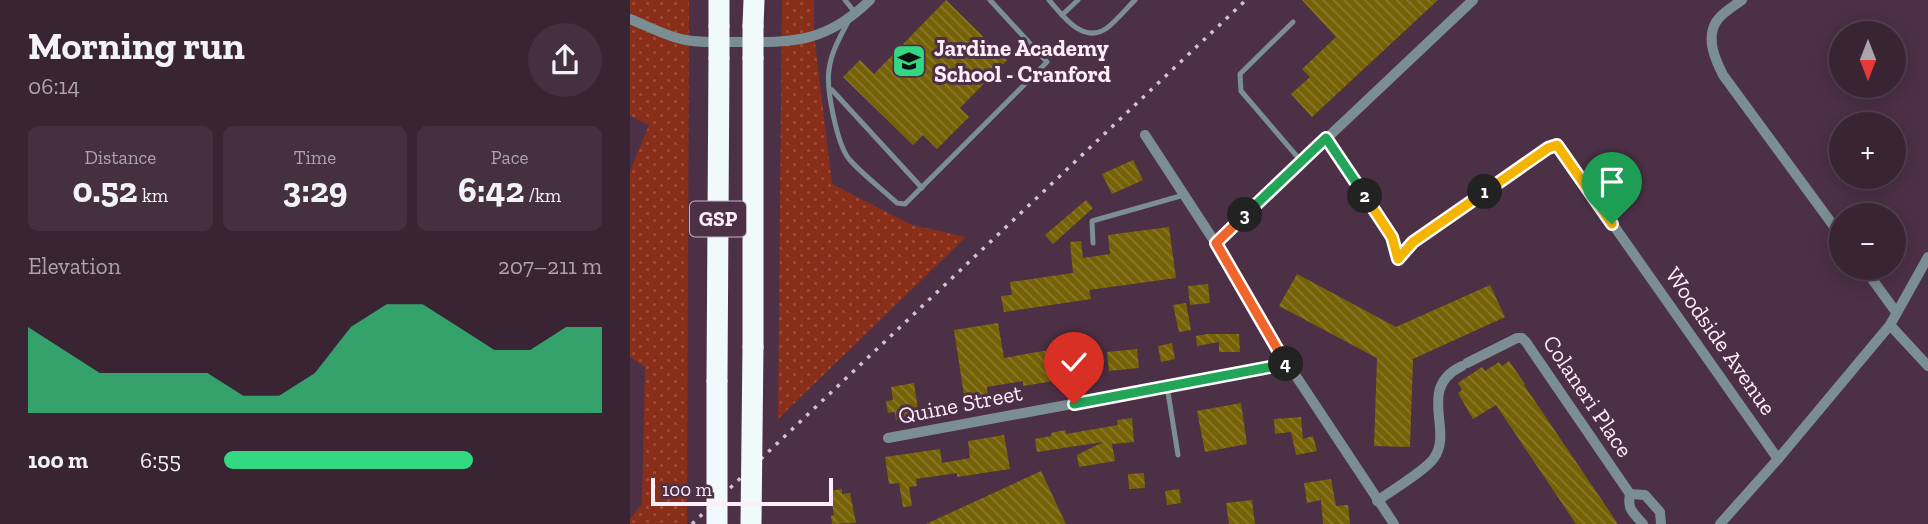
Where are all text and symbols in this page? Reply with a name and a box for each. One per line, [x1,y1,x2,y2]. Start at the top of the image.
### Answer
north arrow [1829,21,1906,98]
map controls [1829,21,1906,280]
text: Morning run [28,23,245,69]
button: share [528,23,602,97]
place label: Jardine Academy School - Cranford [934,34,1111,88]
school or university icon: Jardine Academy School - Cranford [890,42,928,80]
text: 06:14 [28,72,80,100]
button: + [1829,112,1906,189]
text: Distance [84,146,156,169]
text: Time [294,146,336,169]
text: Pace [491,146,529,169]
pin [1582,152,1642,224]
icon: arrive [1593,163,1631,201]
text: 0.52 [72,169,138,211]
text: 3:29 [283,169,347,211]
text: 6:42 [458,169,524,211]
pin: 1 [1468,174,1502,210]
pin: 2 [1348,178,1382,214]
text: 1 [1481,180,1488,203]
text: km [138,184,168,207]
text: /km [524,184,561,207]
text: 2 [1359,184,1370,207]
pin: 3 [1228,198,1262,232]
road number: GSP [690,202,746,236]
text: 3 [1239,203,1250,226]
button: − [1829,203,1906,280]
text: Elevation [28,252,121,280]
text: 207–211 m [498,252,602,280]
street label: Woodside Avenue [1660,262,1782,420]
street label: Colaneri Place [1537,330,1639,462]
pin [1044,332,1104,404]
icon: check [1055,343,1093,381]
pin: 4 [1268,346,1304,382]
text: 4 [1280,352,1291,375]
street label: Quine Street [895,378,1025,430]
text: 100 m [28,446,88,474]
text: 6:55 [140,446,181,474]
scale bar [651,475,833,507]
text: 100 m [662,478,712,501]

